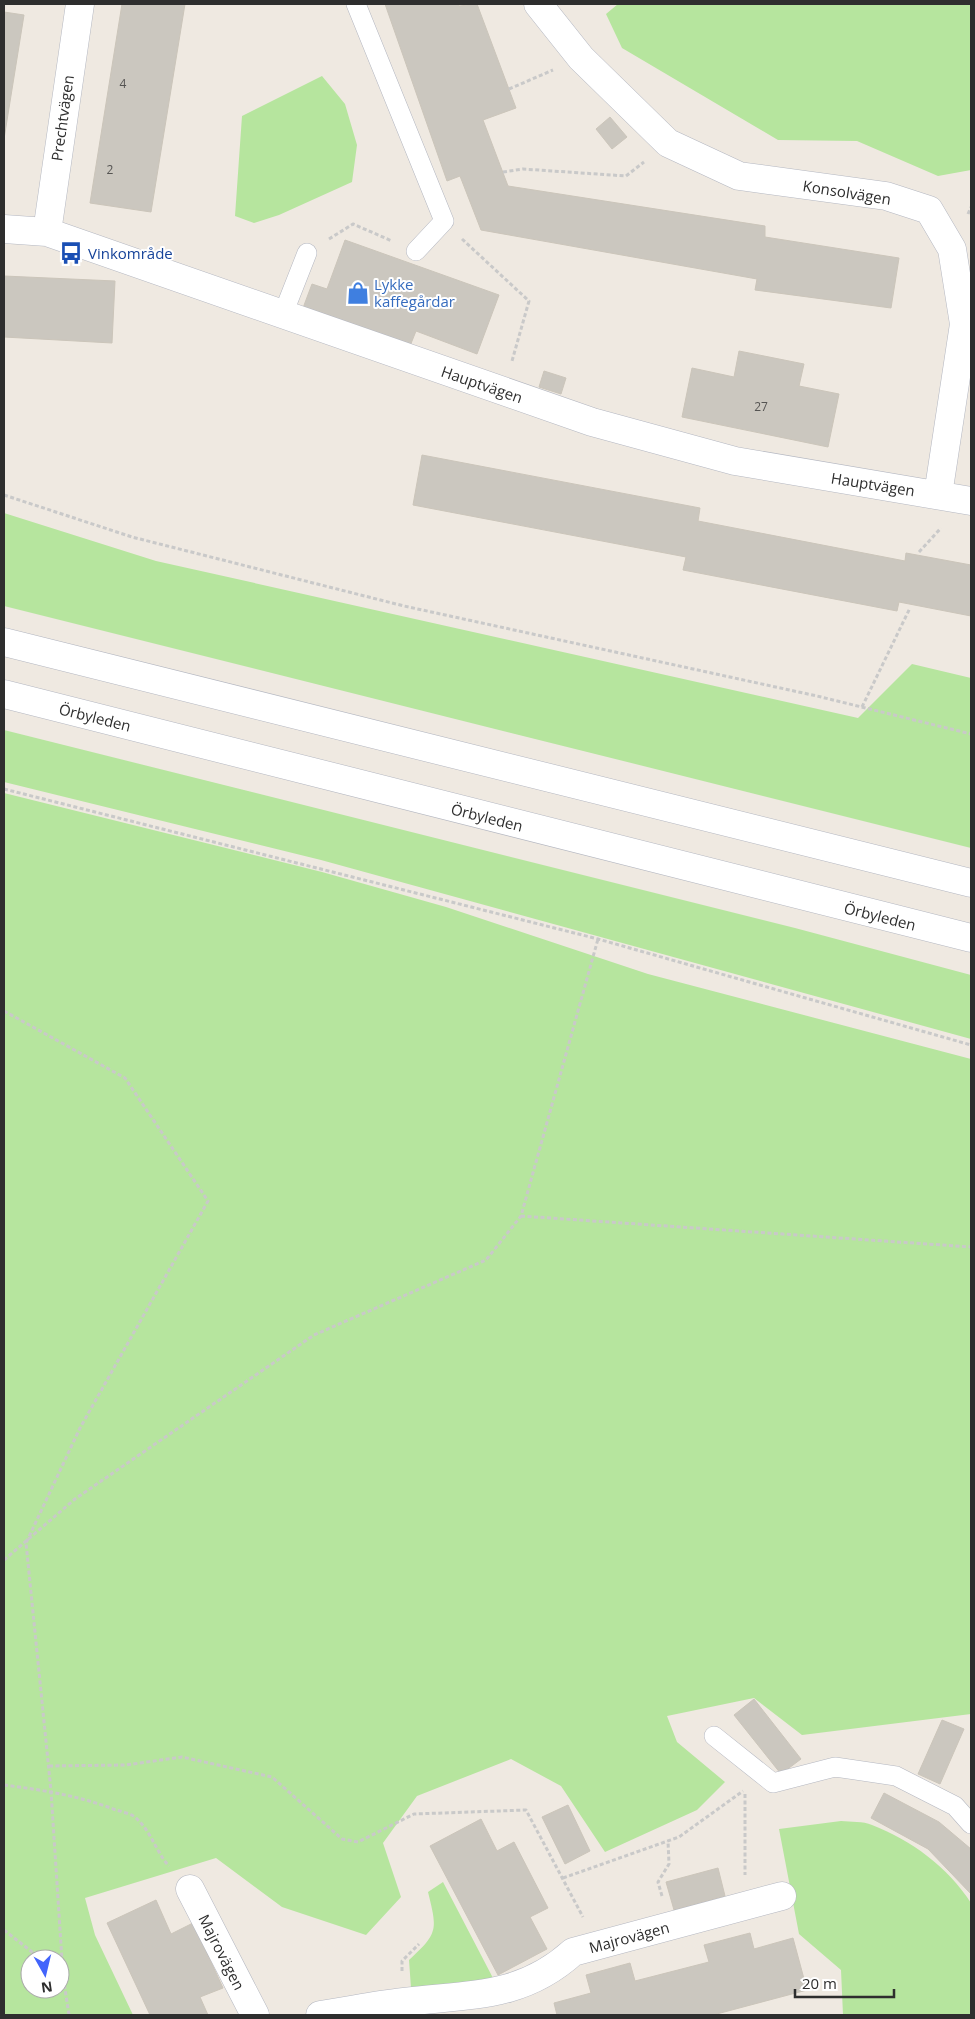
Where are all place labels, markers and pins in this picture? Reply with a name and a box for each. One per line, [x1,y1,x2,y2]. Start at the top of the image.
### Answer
bus stop icon: Vinkområde [58,240,84,266]
place label: Vinkområde [88,243,173,263]
place label: Lykke kaffegårdar [374,274,455,311]
shop icon: Lykke kaffegårdar [345,280,371,306]

